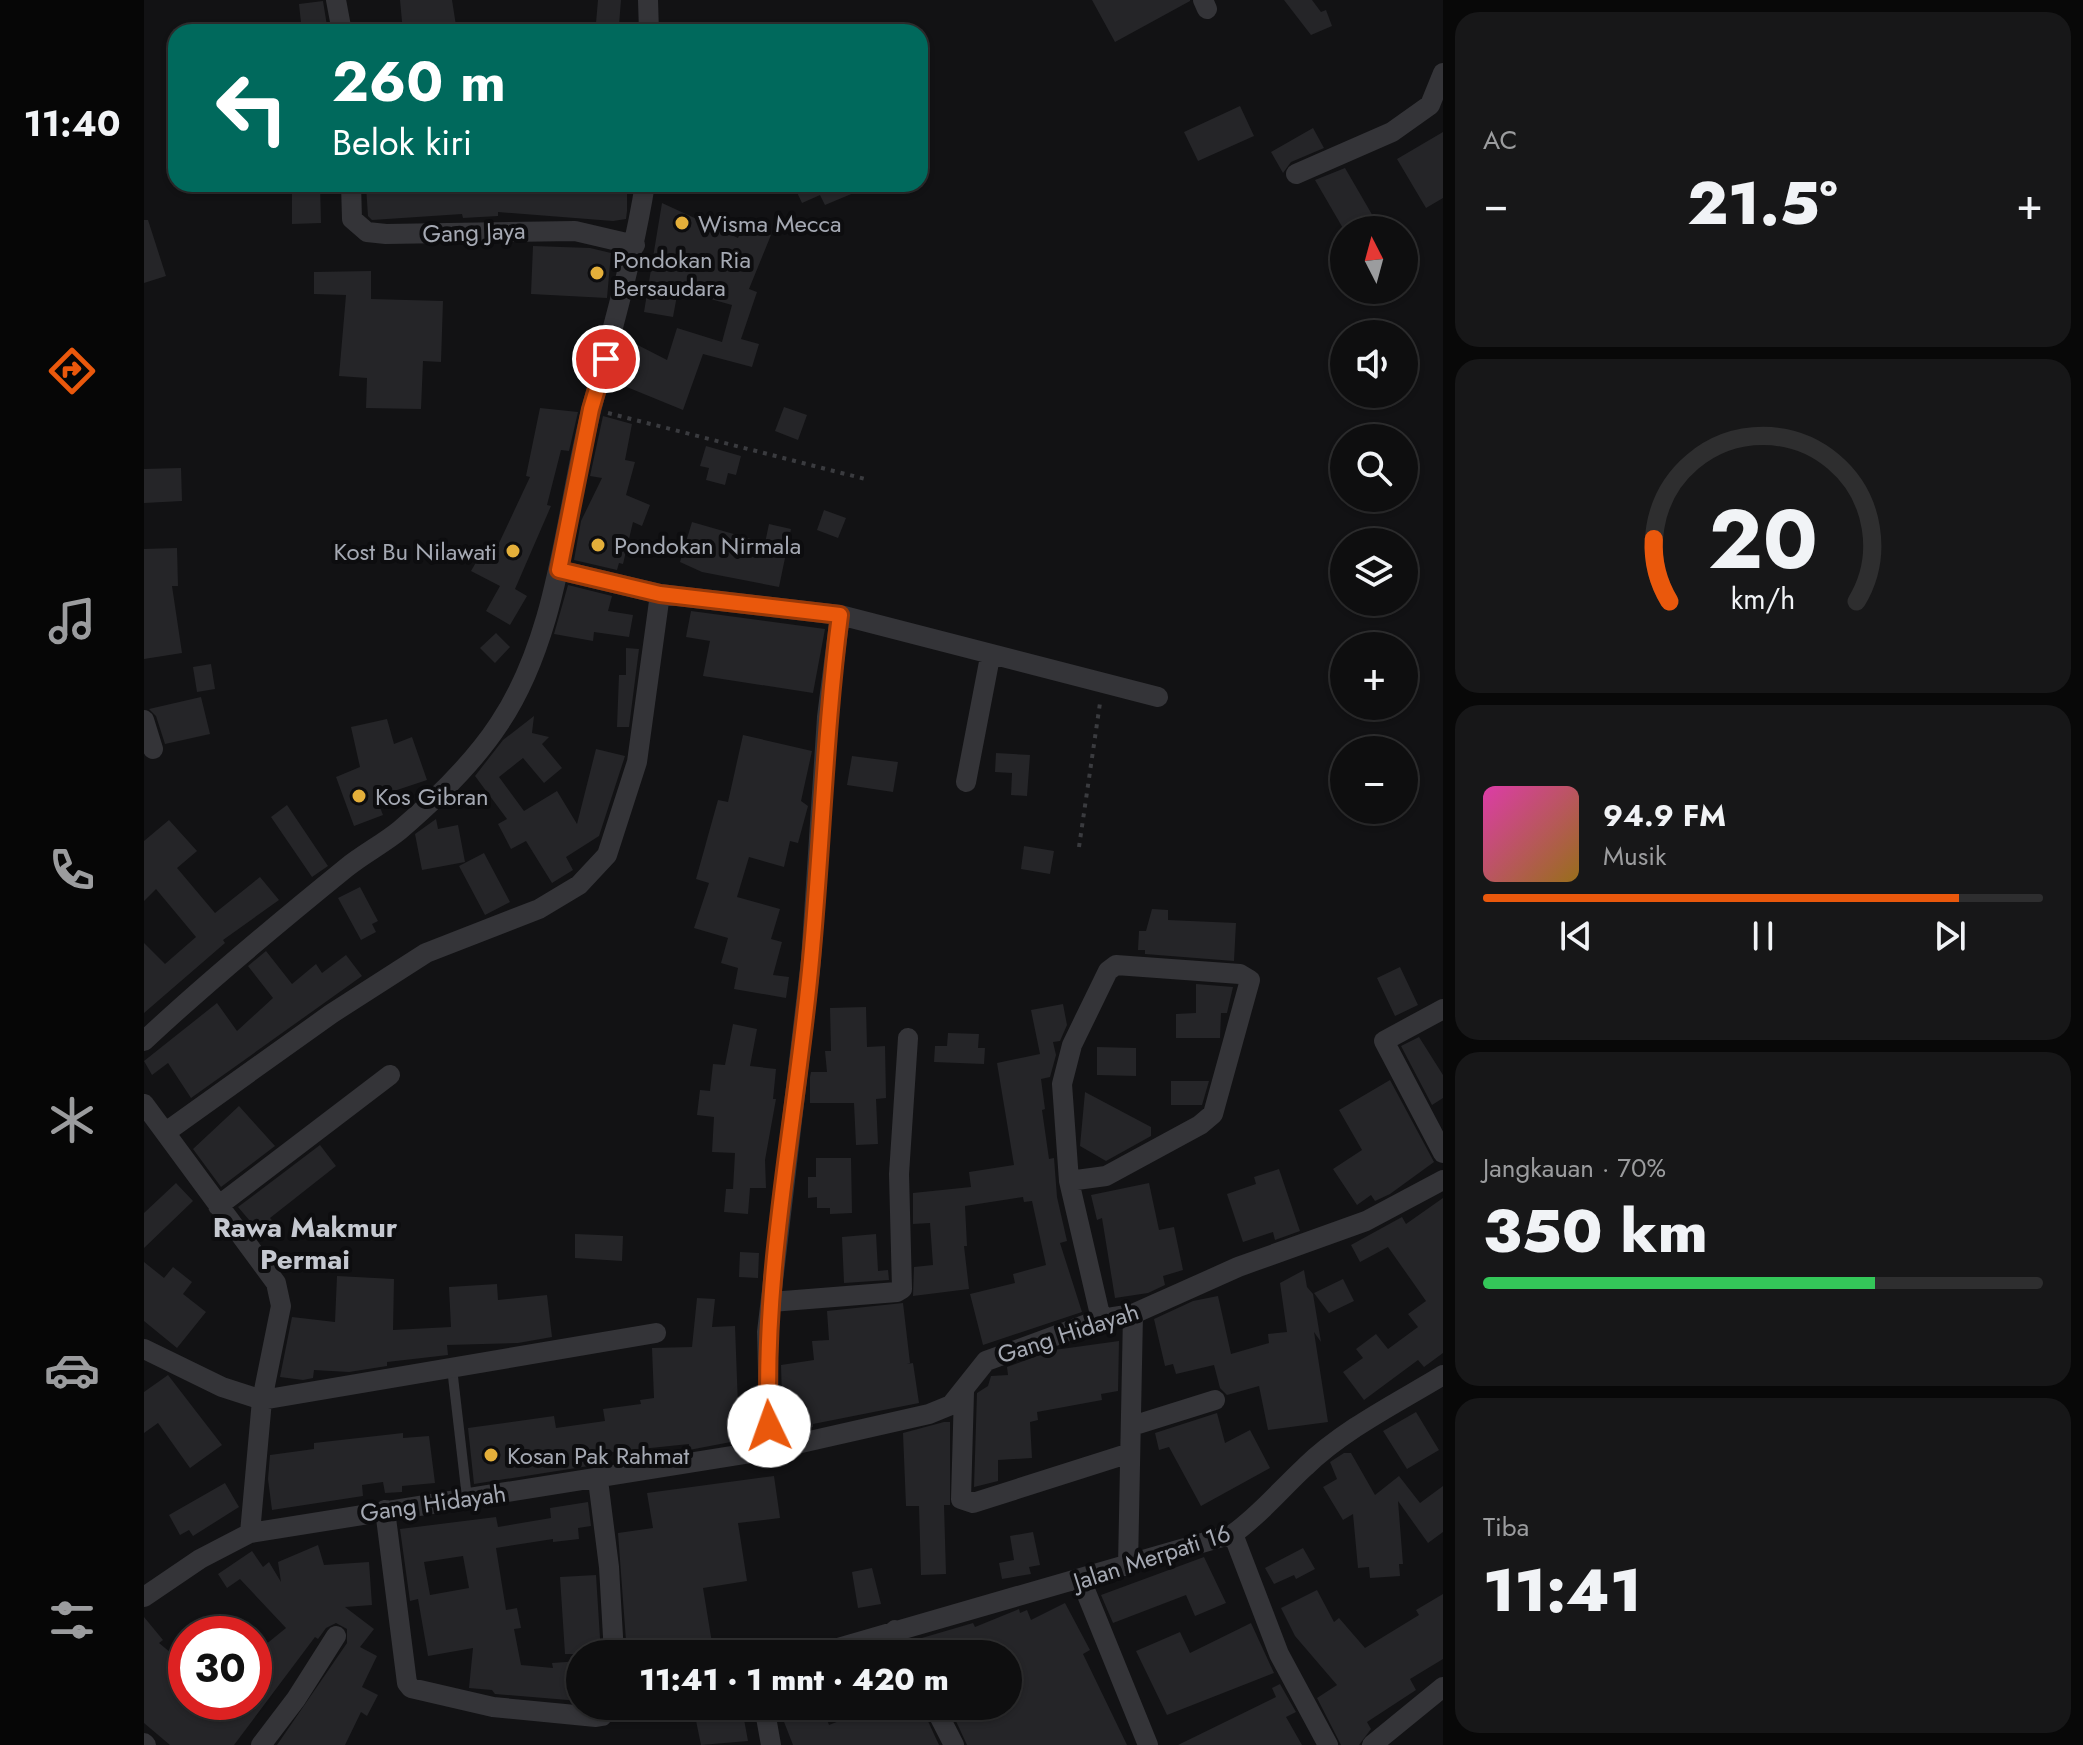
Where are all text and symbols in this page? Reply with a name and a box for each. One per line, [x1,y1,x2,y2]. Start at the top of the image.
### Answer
text: 260 m [332,41,506,122]
icon: left [200,56,304,160]
text: 11:40 [23,97,121,149]
text: Belok kiri [332,116,472,168]
text: AC [1483,121,1517,159]
text: 21.5° [1687,160,1838,247]
text: − [1483,172,1509,236]
text: + [2016,172,2043,236]
place label: Wisma Mecca [698,206,841,241]
street label: Gang Jaya [422,213,526,251]
marker: Wisma Mecca [673,214,691,232]
north arrow [1330,216,1418,304]
map controls [1330,216,1418,824]
place label: Pondokan Ria Bersaudara [613,242,751,305]
marker: Pondokan Ria Bersaudara [588,264,606,282]
button: sound [1330,320,1418,408]
pin [572,325,640,393]
icon: arrive [584,337,628,381]
icon: directions [44,343,100,399]
button: search [1330,424,1418,512]
text: 20 [1708,478,1818,598]
place label: Pondokan Nirmala [614,528,801,563]
button: layers [1330,528,1418,616]
place label: Kost Bu Nilawati [334,534,497,569]
marker: Pondokan Nirmala [589,536,607,554]
marker: Kost Bu Nilawati [504,542,522,560]
text: km/h [1731,578,1795,620]
icon: music [44,593,100,649]
button: + [1330,632,1418,720]
button: − [1330,736,1418,824]
place label: Kos Gibran [375,779,489,814]
marker: Kos Gibran [350,787,368,805]
text: 94.9 FM [1603,794,1726,837]
text: Musik [1603,837,1666,875]
icon: phone [44,842,100,898]
icon: previous [1554,914,1598,958]
icon: pause [1741,914,1785,958]
icon: next [1928,914,1972,958]
icon: climate [44,1092,100,1148]
text: Jangkauan · 70% [1483,1149,1666,1187]
text: 350 km [1483,1188,1708,1275]
district label: Rawa Makmur Permai [213,1207,398,1280]
street label: Gang Hidayah [993,1294,1143,1372]
icon: car [44,1342,100,1398]
position arrow [727,1384,811,1468]
place label: Kosan Pak Rahmat [507,1438,690,1473]
marker: Kosan Pak Rahmat [482,1446,500,1464]
street label: Gang Hidayah [358,1475,508,1531]
text: Tiba [1483,1508,1529,1546]
street label: Jalan Merpati 16 [1066,1515,1235,1600]
text: 11:41 [1483,1547,1642,1634]
icon: filters [44,1592,100,1648]
speed limit sign: 30 [168,1616,272,1720]
text: 11:41 · 1 mnt · 420 m [639,1658,949,1701]

